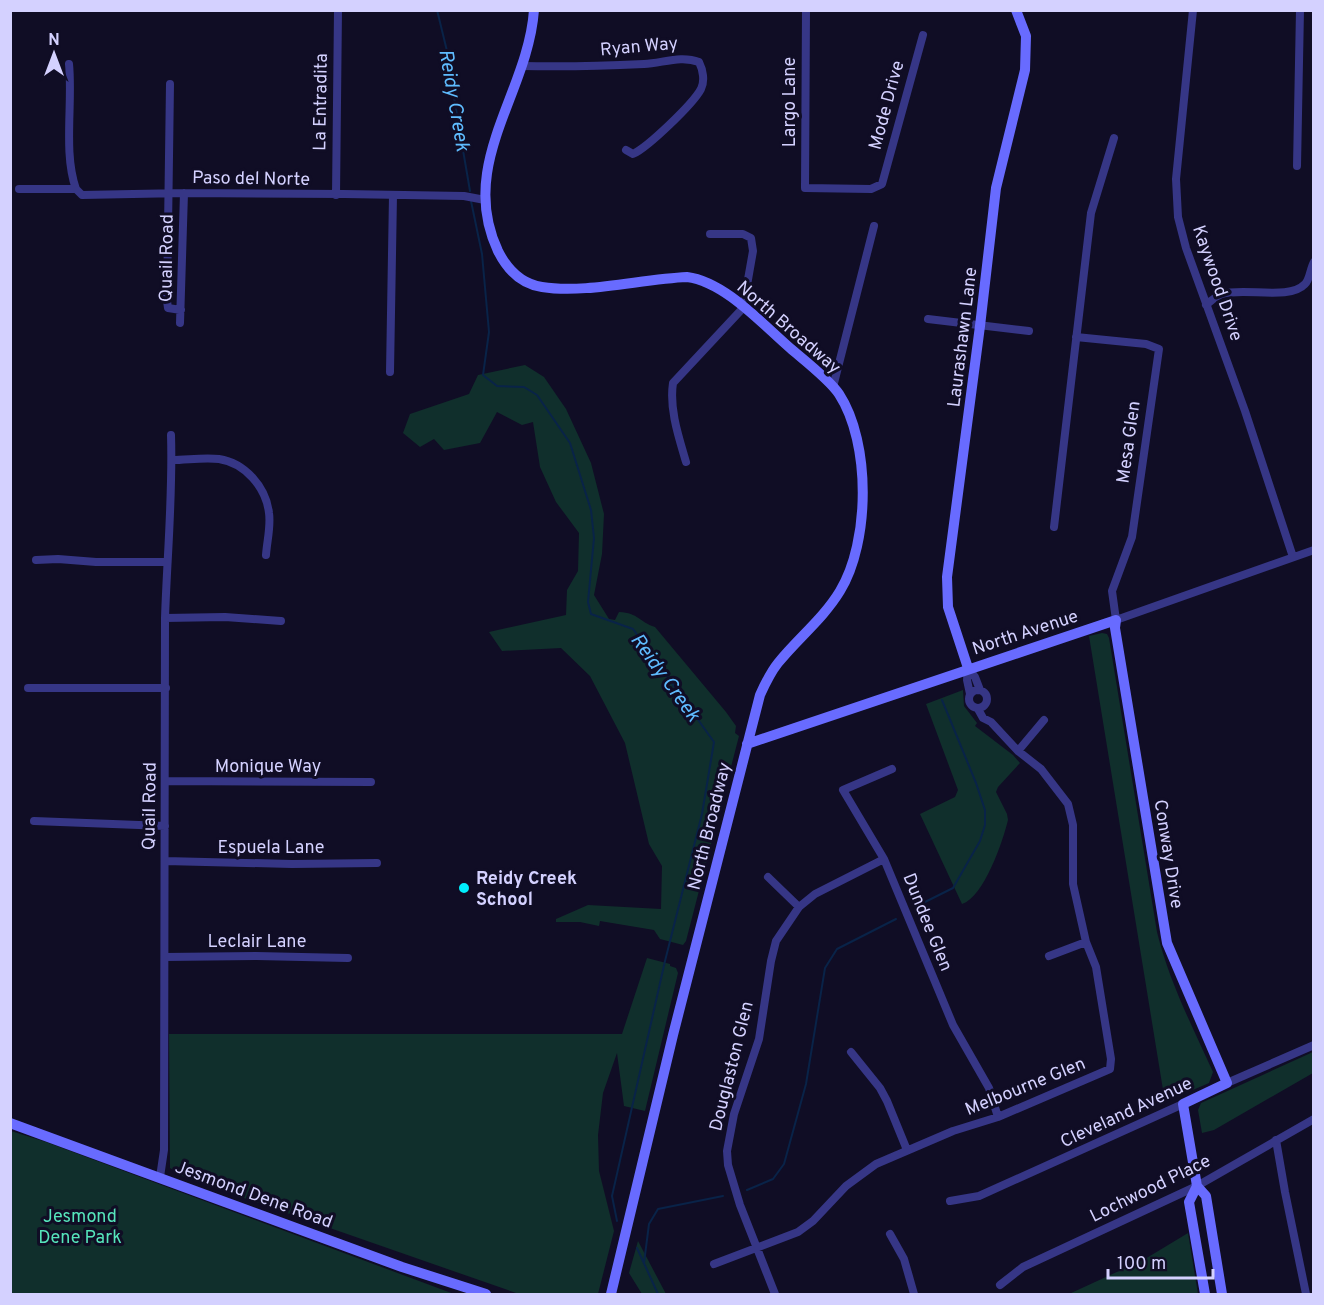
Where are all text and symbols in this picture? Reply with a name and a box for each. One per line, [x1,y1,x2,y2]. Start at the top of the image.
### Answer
north arrow [24,24,84,84]
text: N [48,31,60,51]
street label: Ryan Way [599,33,679,62]
water label: Reidy Creek [431,47,475,154]
street label: La Entradita [309,53,334,151]
street label: Largo Lane [779,57,802,147]
street label: Mode Drive [864,58,910,153]
street label: Paso del Norte [192,167,310,192]
street label: Quail Road [155,214,180,302]
street label: Kaywood Drive [1186,223,1247,344]
street label: Laurashawn Lane [943,266,983,409]
street label: North Broadway [731,276,845,380]
street label: Mesa Glen [1112,399,1147,485]
street label: North Avenue [969,605,1081,661]
water label: Reidy Creek [623,629,706,728]
street label: Monique Way [215,756,321,779]
street label: North Broadway [683,760,737,893]
street label: Quail Road [138,762,163,850]
street label: Conway Drive [1148,798,1187,910]
street label: Espuela Lane [217,837,325,860]
place label: Reidy Creek School [476,868,577,912]
street label: Dundee Glen [896,870,957,975]
marker: Reidy Creek School [457,881,471,895]
street label: Leclair Lane [208,931,306,954]
street label: Douglaston Glen [705,999,760,1134]
street label: Melbourne Glen [962,1053,1089,1122]
street label: Cleveland Avenue [1057,1073,1196,1154]
street label: Lochwood Place [1086,1150,1215,1229]
street label: Jesmond Dene Road [172,1156,335,1235]
park label: Jesmond Dene Park [38,1206,122,1250]
scale bar [1108,1242,1213,1280]
text: 100 m [1117,1253,1166,1276]

